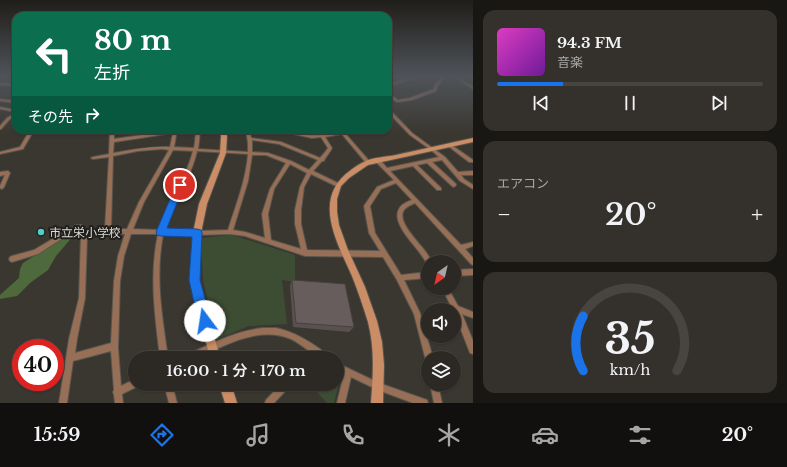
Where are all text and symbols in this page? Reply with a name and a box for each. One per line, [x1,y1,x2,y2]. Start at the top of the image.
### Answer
text: 80 m [94,23,171,58]
icon: left [28,28,80,80]
text: 94.3 FM [557,33,622,52]
text: 音楽 [557,54,583,71]
text: 左折 [94,62,130,84]
icon: previous [530,92,552,114]
icon: pause [619,92,641,114]
icon: next [708,92,730,114]
icon: right [81,104,103,126]
text: その先 [28,107,73,126]
pin [163,168,197,202]
icon: arrive [169,174,191,196]
text: エアコン [497,175,549,192]
text: 20° [605,196,657,233]
text: − [497,201,511,228]
text: + [751,201,763,228]
place label: 市立栄小学校 [49,225,121,240]
marker: 市立栄小学校 [36,227,46,237]
north arrow [421,255,461,295]
map controls [421,255,461,391]
position arrow [184,300,226,342]
button: sound [421,303,461,343]
text: 35 [604,313,656,364]
speed limit sign: 40 [12,339,64,391]
button: layers [421,351,461,391]
text: km/h [610,360,650,378]
text: 16:00 · 1 分 · 170 m [166,361,306,380]
icon: directions [148,421,176,449]
icon: music [244,421,272,449]
icon: phone [339,421,367,449]
icon: climate [435,421,463,449]
icon: car [531,421,559,449]
icon: filters [626,421,654,449]
text: 15:59 [34,424,80,446]
text: 20° [722,424,753,446]

